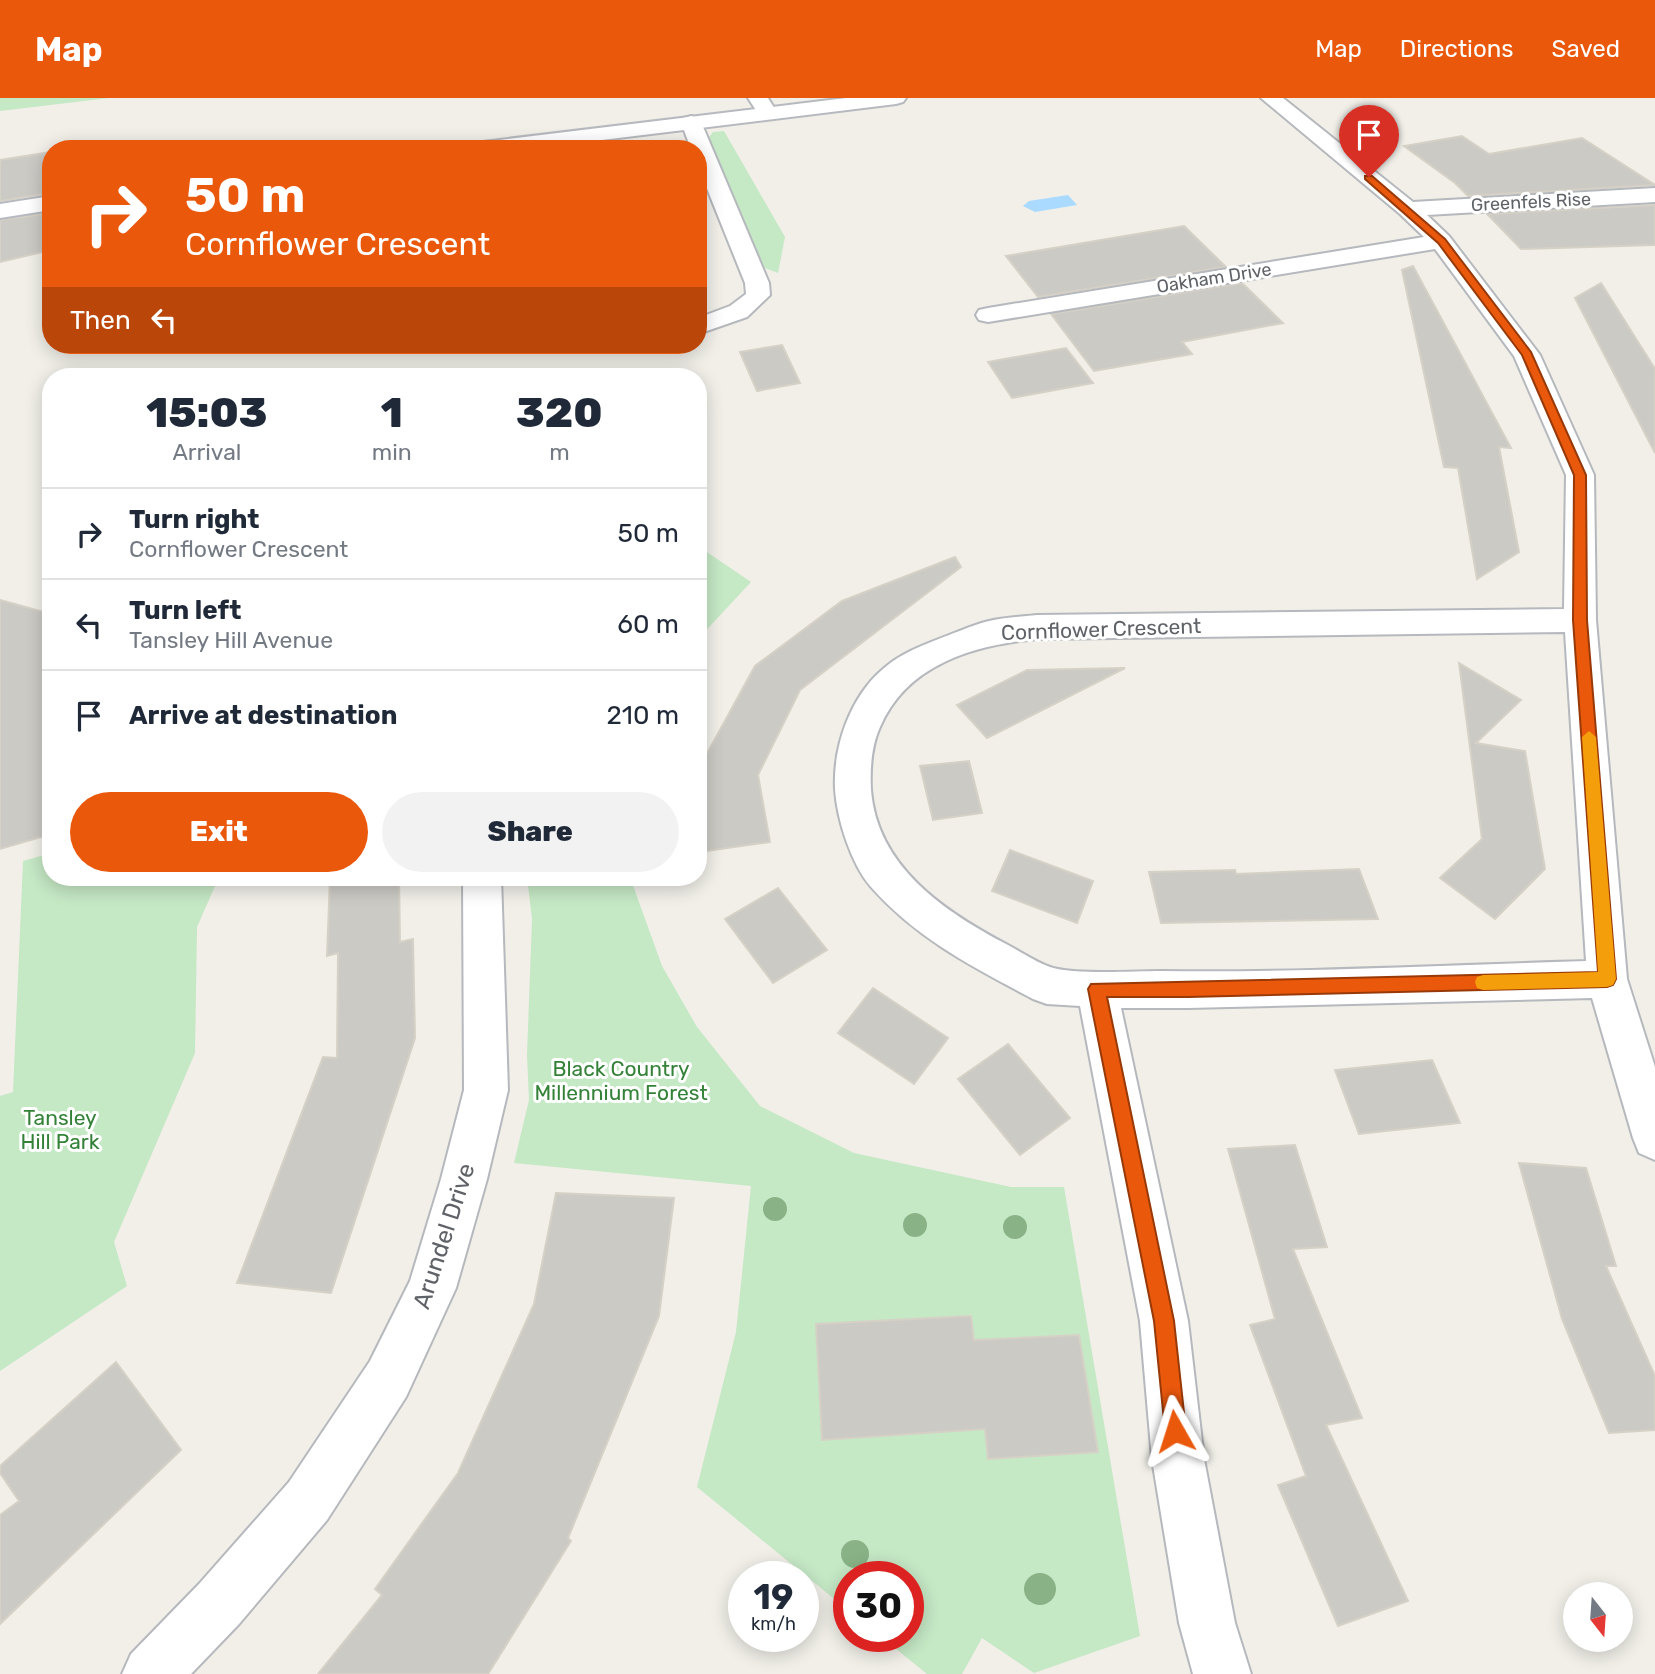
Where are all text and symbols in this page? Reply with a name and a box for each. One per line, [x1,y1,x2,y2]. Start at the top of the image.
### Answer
text: Map [35,30,103,69]
text: Map [1315,35,1362,63]
text: Directions [1400,35,1513,63]
text: Saved [1551,35,1620,63]
pin [1339,105,1399,177]
icon: arrive [1350,116,1388,154]
text: 50 m [185,166,305,224]
icon: right [70,168,161,259]
street label: Greenfels Rise [1470,188,1592,216]
text: Cornflower Crescent [185,225,490,263]
street label: Oakham Drive [1155,258,1273,298]
icon: left [145,301,183,339]
text: Then [70,305,131,336]
text: 15:03 [146,388,268,438]
text: 1 [381,388,403,438]
text: 320 [516,388,603,438]
text: Arrival [172,438,241,466]
text: min [372,438,412,466]
text: m [549,438,570,466]
text: Turn right [129,504,259,535]
icon: right [70,515,108,553]
text: 50 m [618,518,679,549]
text: Cornflower Crescent [129,535,348,563]
text: Turn left [129,595,241,626]
icon: left [70,606,108,644]
text: 60 m [617,609,679,640]
street label: Cornflower Crescent [1000,613,1202,645]
text: Tansley Hill Avenue [129,626,333,654]
icon: arrive [70,697,108,735]
text: Arrive at destination [129,700,397,731]
text: 210 m [607,700,679,731]
button: Exit [70,792,368,872]
button: Share [382,792,679,872]
park label: Black Country Millennium Forest [534,1056,708,1105]
park label: Tansley Hill Park [20,1105,100,1154]
street label: Arundel Drive [407,1160,481,1312]
position arrow [1138,1394,1212,1468]
speed limit sign: 30 [833,1561,924,1652]
text: 19 [754,1576,793,1618]
north arrow [1563,1582,1633,1652]
map controls [1563,1582,1633,1652]
text: km/h [751,1613,796,1635]

